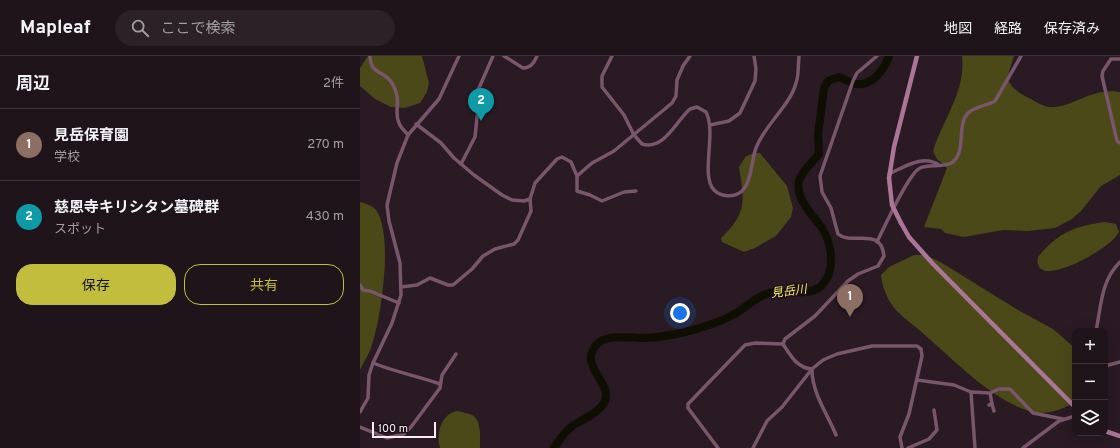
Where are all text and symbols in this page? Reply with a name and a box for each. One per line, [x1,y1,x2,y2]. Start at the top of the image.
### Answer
search box [115,10,395,46]
text: Mapleaf [20,16,91,40]
icon: search [129,17,151,39]
text: ここで検索 [161,20,236,39]
text: 地図 [944,21,972,38]
text: 経路 [994,21,1022,38]
text: 保存済み [1044,21,1100,38]
text: 周辺 [16,74,50,96]
text: 2件 [323,76,344,92]
pin: 2 [468,88,494,121]
text: 見岳保育園 [54,127,129,146]
text: 1 [26,137,32,153]
text: 270 m [307,137,344,153]
text: 学校 [54,150,80,166]
text: 慈恩寺キリシタン墓碑群 [54,199,219,218]
text: 2 [25,209,33,225]
text: 430 m [306,209,344,225]
text: スポット [54,222,106,238]
button: 保存 [16,264,176,305]
button: 共有 [184,264,344,305]
water label: 見岳川 [770,282,810,302]
pin: 1 [837,284,863,317]
your location [670,303,690,323]
map controls [1072,328,1108,436]
button: + [1072,328,1108,364]
button: − [1072,364,1108,400]
button: layers [1072,400,1108,436]
scale bar [372,420,436,439]
text: 100 m [378,422,408,436]

